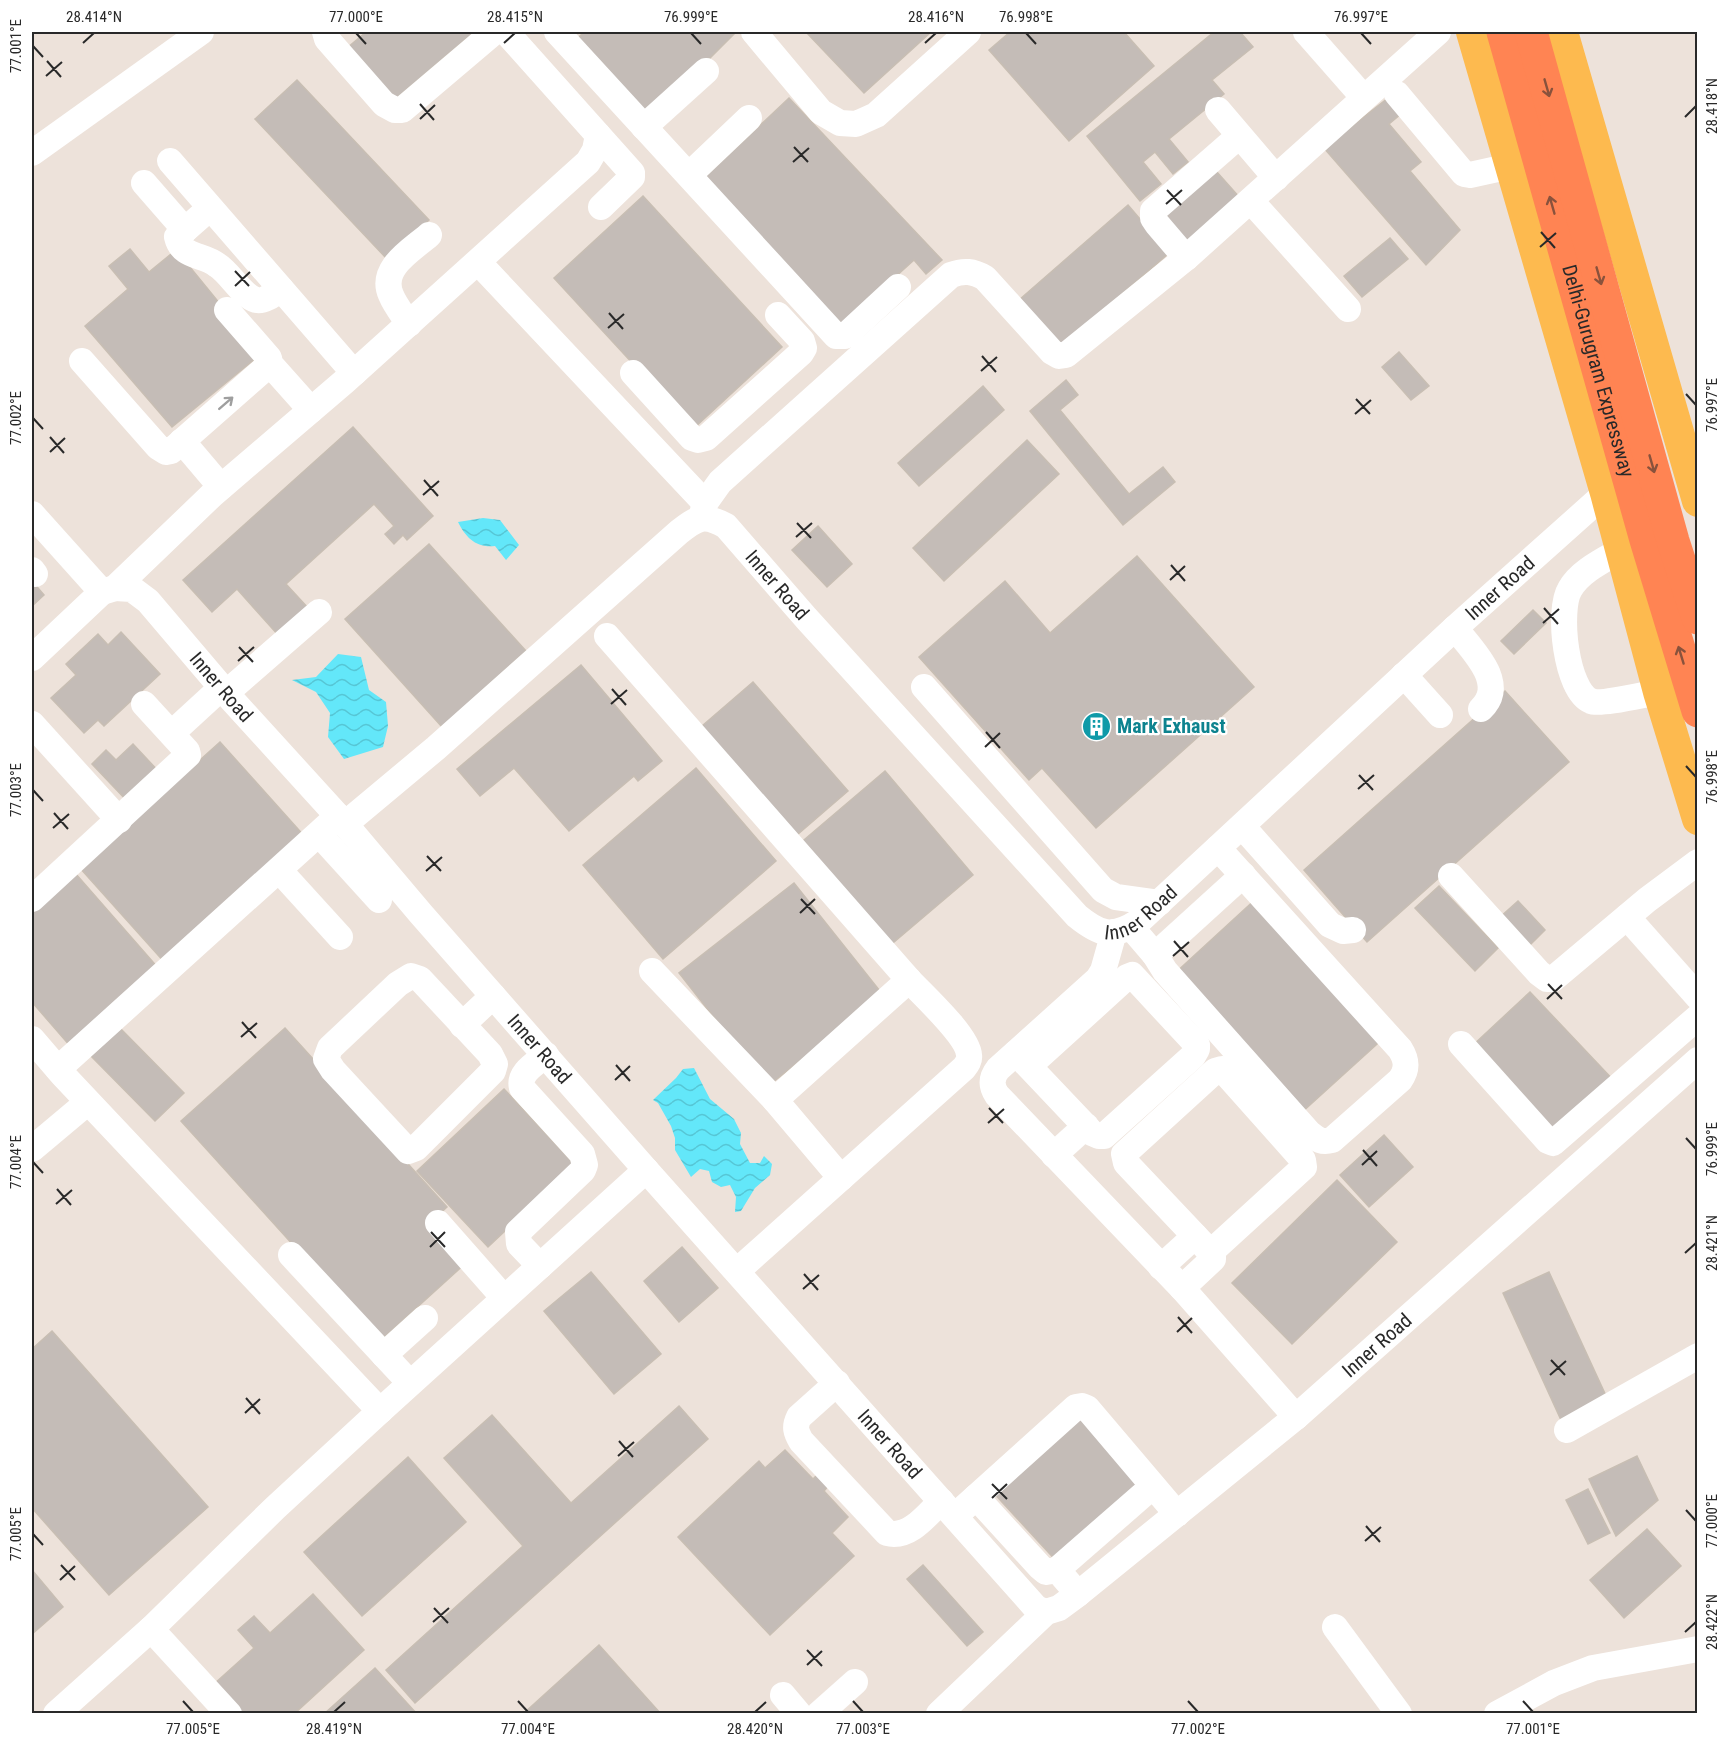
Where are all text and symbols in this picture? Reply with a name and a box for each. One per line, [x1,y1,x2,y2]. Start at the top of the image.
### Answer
text: 28.414°N [66,8,122,26]
text: 77.000°E [329,8,383,26]
text: 28.415°N [487,8,543,26]
text: 76.999°E [664,8,718,26]
text: 28.416°N [908,8,964,26]
text: 76.998°E [999,8,1053,26]
text: 76.997°E [1334,8,1388,26]
text: 77.001°E [7,19,25,73]
one-way arrow [1542,78,1553,97]
text: 28.418°N [1703,78,1721,134]
one-way arrow [1546,196,1557,215]
street label: Delhi-Gurugram Expressway [1557,262,1640,480]
one-way arrow [1594,266,1606,285]
text: 76.997°E [1703,378,1721,432]
text: 77.002°E [7,391,25,445]
one-way arrow [218,396,233,410]
one-way arrow [1647,454,1658,473]
street label: Inner Road [740,545,814,625]
street label: Inner Road [1460,551,1539,625]
one-way arrow [1674,646,1685,665]
street label: Inner Road [185,647,258,727]
building icon: Mark Exhaust [1080,710,1112,742]
place label: Mark Exhaust [1117,714,1226,738]
text: 76.998°E [1703,750,1721,804]
text: 77.003°E [7,763,25,817]
street label: Inner Road [1103,880,1182,945]
street label: Inner Road [503,1009,576,1089]
text: 76.999°E [1703,1122,1721,1176]
text: 77.004°E [7,1135,25,1189]
text: 28.421°N [1703,1215,1721,1271]
street label: Inner Road [1337,1308,1416,1382]
street label: Inner Road [853,1404,927,1483]
text: 77.000°E [1703,1494,1721,1548]
text: 77.005°E [7,1507,25,1561]
text: 28.422°N [1703,1594,1721,1650]
text: 77.005°E [166,1720,220,1738]
text: 28.419°N [306,1720,362,1738]
text: 77.004°E [501,1720,555,1738]
text: 28.420°N [727,1720,783,1738]
text: 77.003°E [836,1720,890,1738]
text: 77.002°E [1171,1720,1225,1738]
text: 77.001°E [1506,1720,1560,1738]

